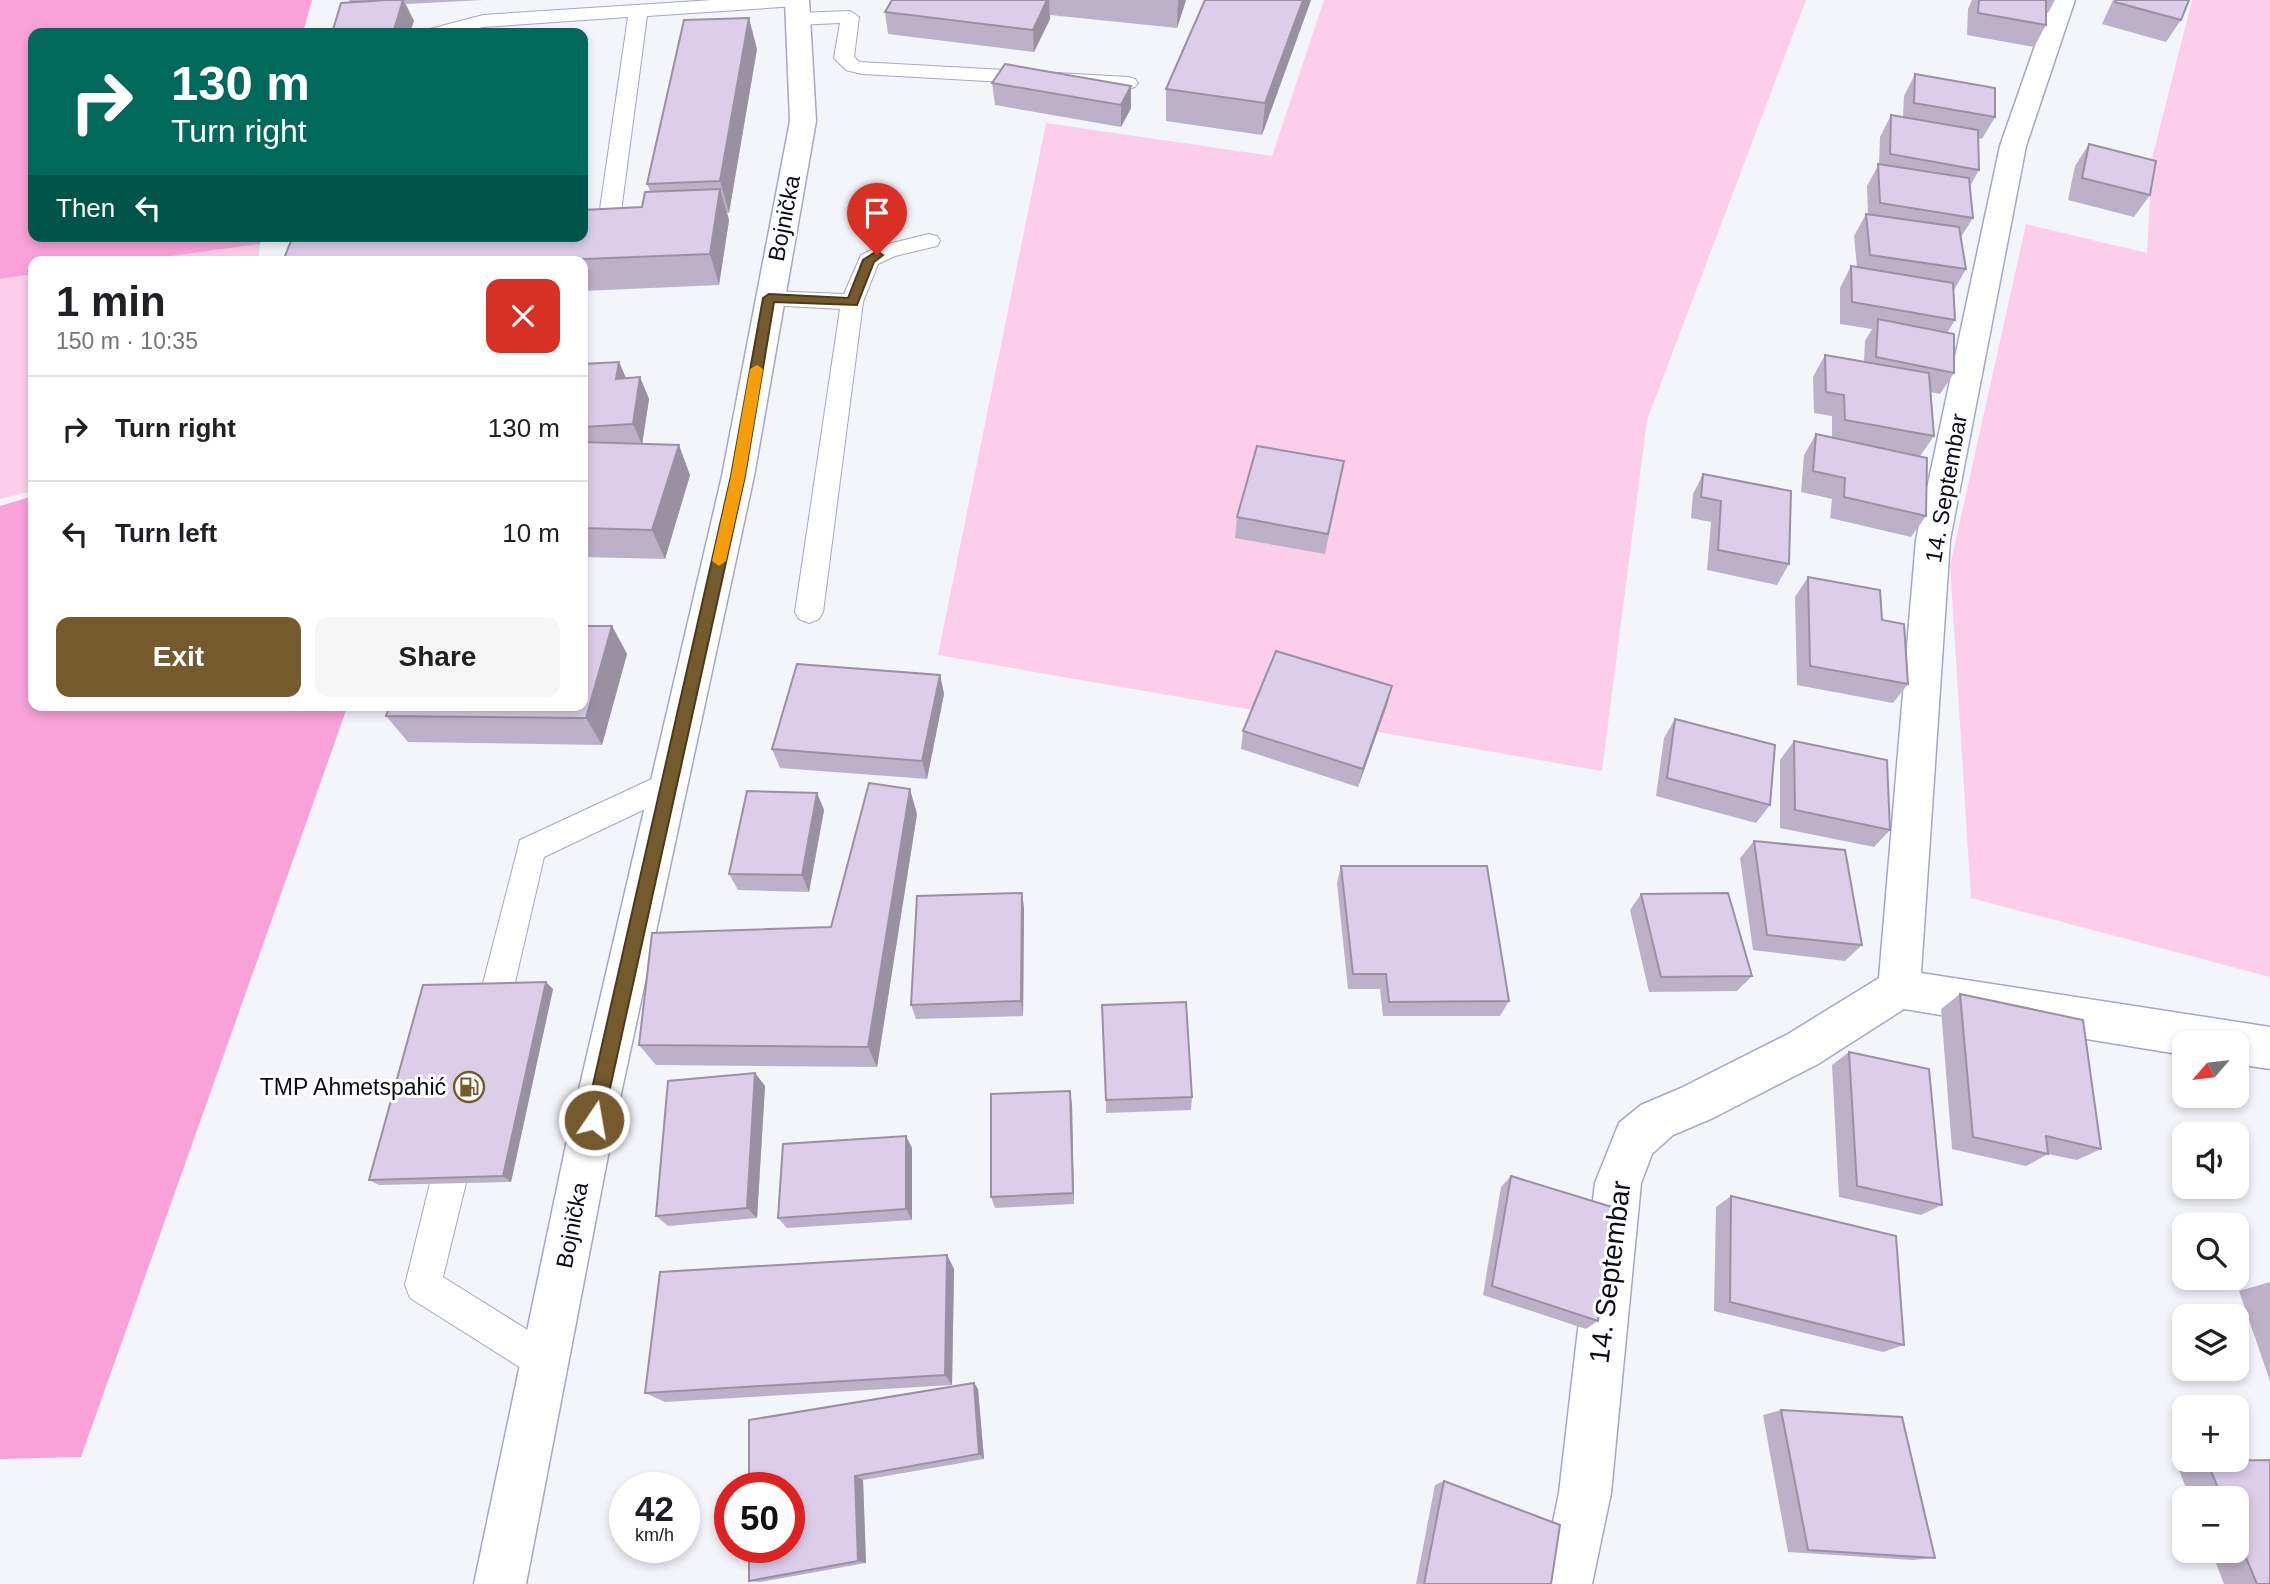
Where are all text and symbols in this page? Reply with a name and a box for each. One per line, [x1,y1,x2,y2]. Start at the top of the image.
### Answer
icon: right [56,56,147,147]
text: 130 m [171,56,310,110]
text: Turn right [171,113,307,149]
street label: Bojnička [763,173,805,263]
pin [847,183,907,255]
icon: left [129,189,167,227]
text: Then [56,193,115,223]
icon: arrive [858,194,896,232]
text: 1 min [56,278,166,325]
button: close [486,279,560,353]
text: 150 m · 10:35 [56,328,198,354]
icon: right [56,410,94,448]
street label: 14. Septembar [1920,411,1972,565]
text: Turn right [115,413,236,443]
text: 130 m [488,413,560,443]
icon: left [56,515,94,553]
text: Turn left [115,518,217,548]
text: 10 m [502,518,560,548]
button: Exit [56,617,301,697]
button: Share [315,617,560,697]
north arrow [2172,1031,2249,1108]
map controls [2172,1031,2249,1563]
fuel station icon: TMP Ahmetspahić [452,1070,486,1104]
place label: TMP Ahmetspahić [260,1074,446,1100]
position arrow [557,1083,631,1157]
button: sound [2172,1122,2249,1199]
street label: 14. Septembar [1583,1179,1637,1365]
street label: Bojnička [551,1180,593,1270]
button: search [2172,1213,2249,1290]
button: layers [2172,1304,2249,1381]
button: + [2172,1395,2249,1472]
speed limit sign: 50 [714,1472,805,1563]
button: − [2172,1486,2249,1563]
text: 42 [635,1489,674,1528]
text: km/h [635,1525,674,1545]

